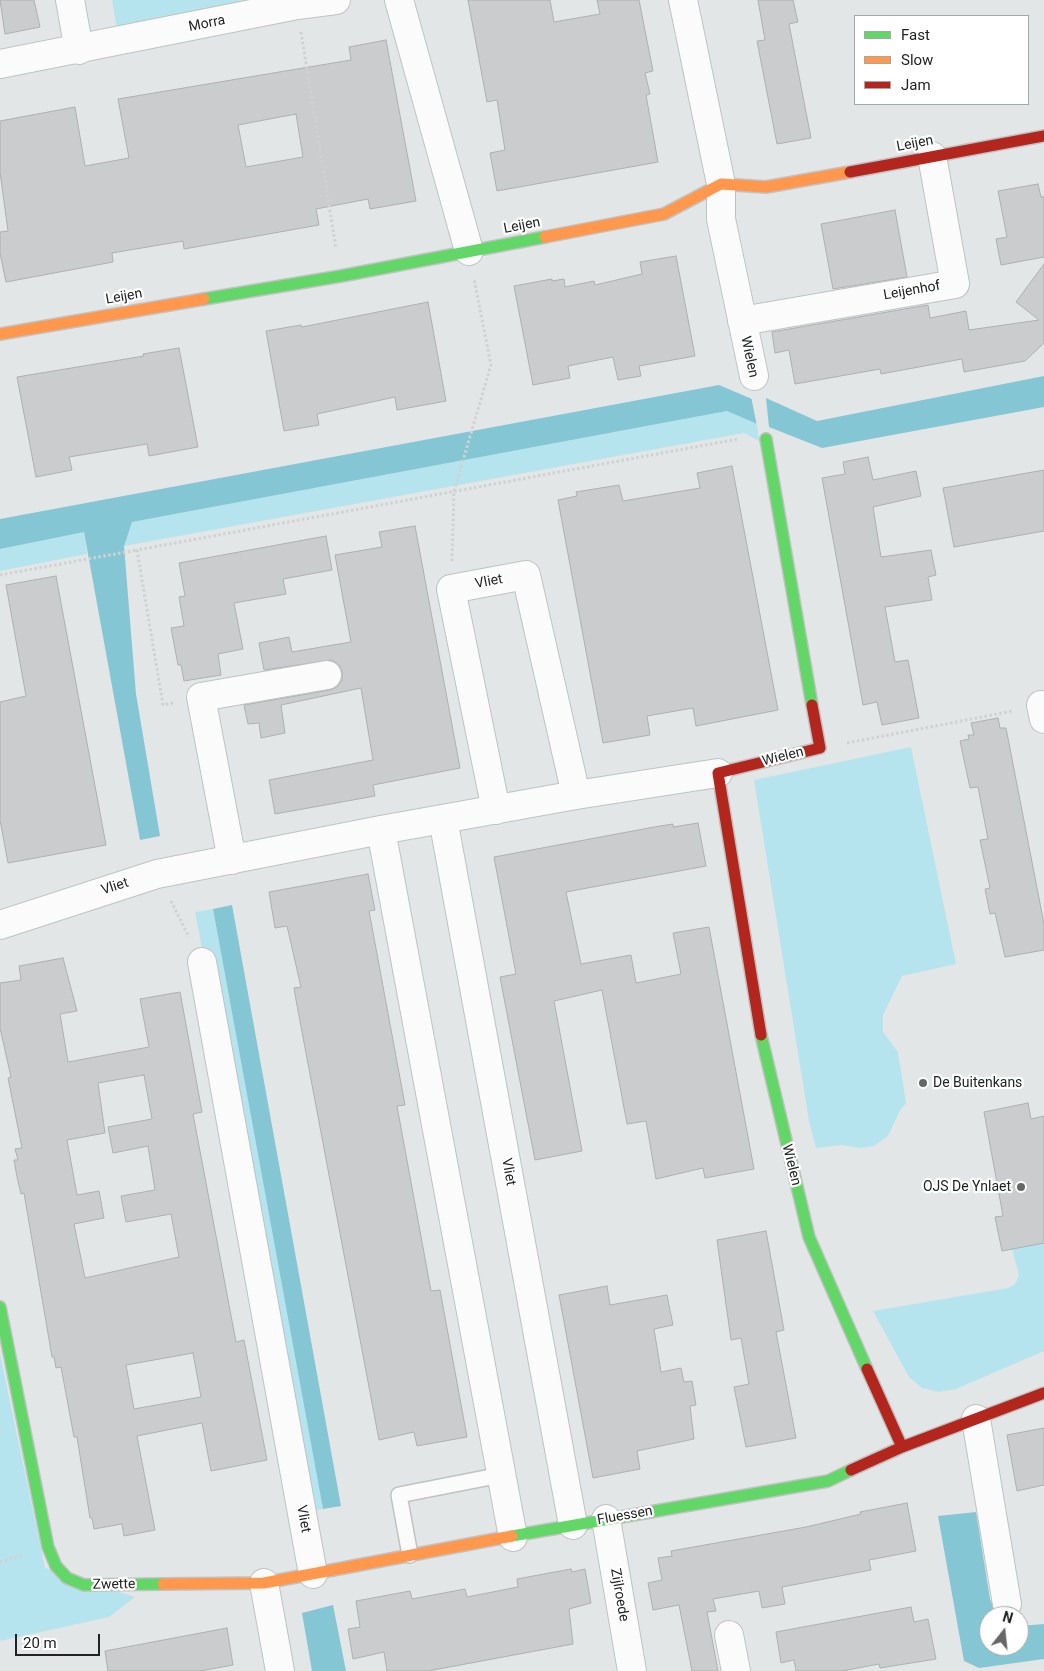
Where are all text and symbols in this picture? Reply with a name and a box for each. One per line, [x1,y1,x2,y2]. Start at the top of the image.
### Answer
street label: Morra [187,12,227,36]
legend [854,15,1029,105]
text: Fast [901,26,930,44]
text: Slow [901,51,933,69]
text: Jam [901,76,931,94]
street label: Leijen [895,132,935,156]
street label: Leijen [502,214,542,238]
street label: Leijenhof [882,278,942,304]
street label: Leijen [104,286,144,308]
street label: Wielen [736,335,762,379]
street label: Vliet [474,571,504,593]
street label: Wielen [761,744,805,770]
street label: Vliet [99,875,131,899]
place label: De Buitenkans [933,1075,1022,1091]
marker: De Buitenkans [917,1077,929,1089]
street label: Wielen [778,1143,804,1187]
street label: Vliet [497,1157,519,1187]
place label: OJS De Ynlaet [923,1179,1011,1195]
marker: OJS De Ynlaet [1015,1181,1027,1193]
street label: Fluessen [596,1503,654,1529]
street label: Vliet [292,1504,314,1534]
street label: Zijlroede [606,1567,632,1623]
street label: Zwette [92,1576,136,1594]
north arrow [979,1606,1029,1656]
text: N [1001,1608,1015,1627]
scale bar [18,1624,102,1656]
text: 20 m [23,1634,57,1652]

